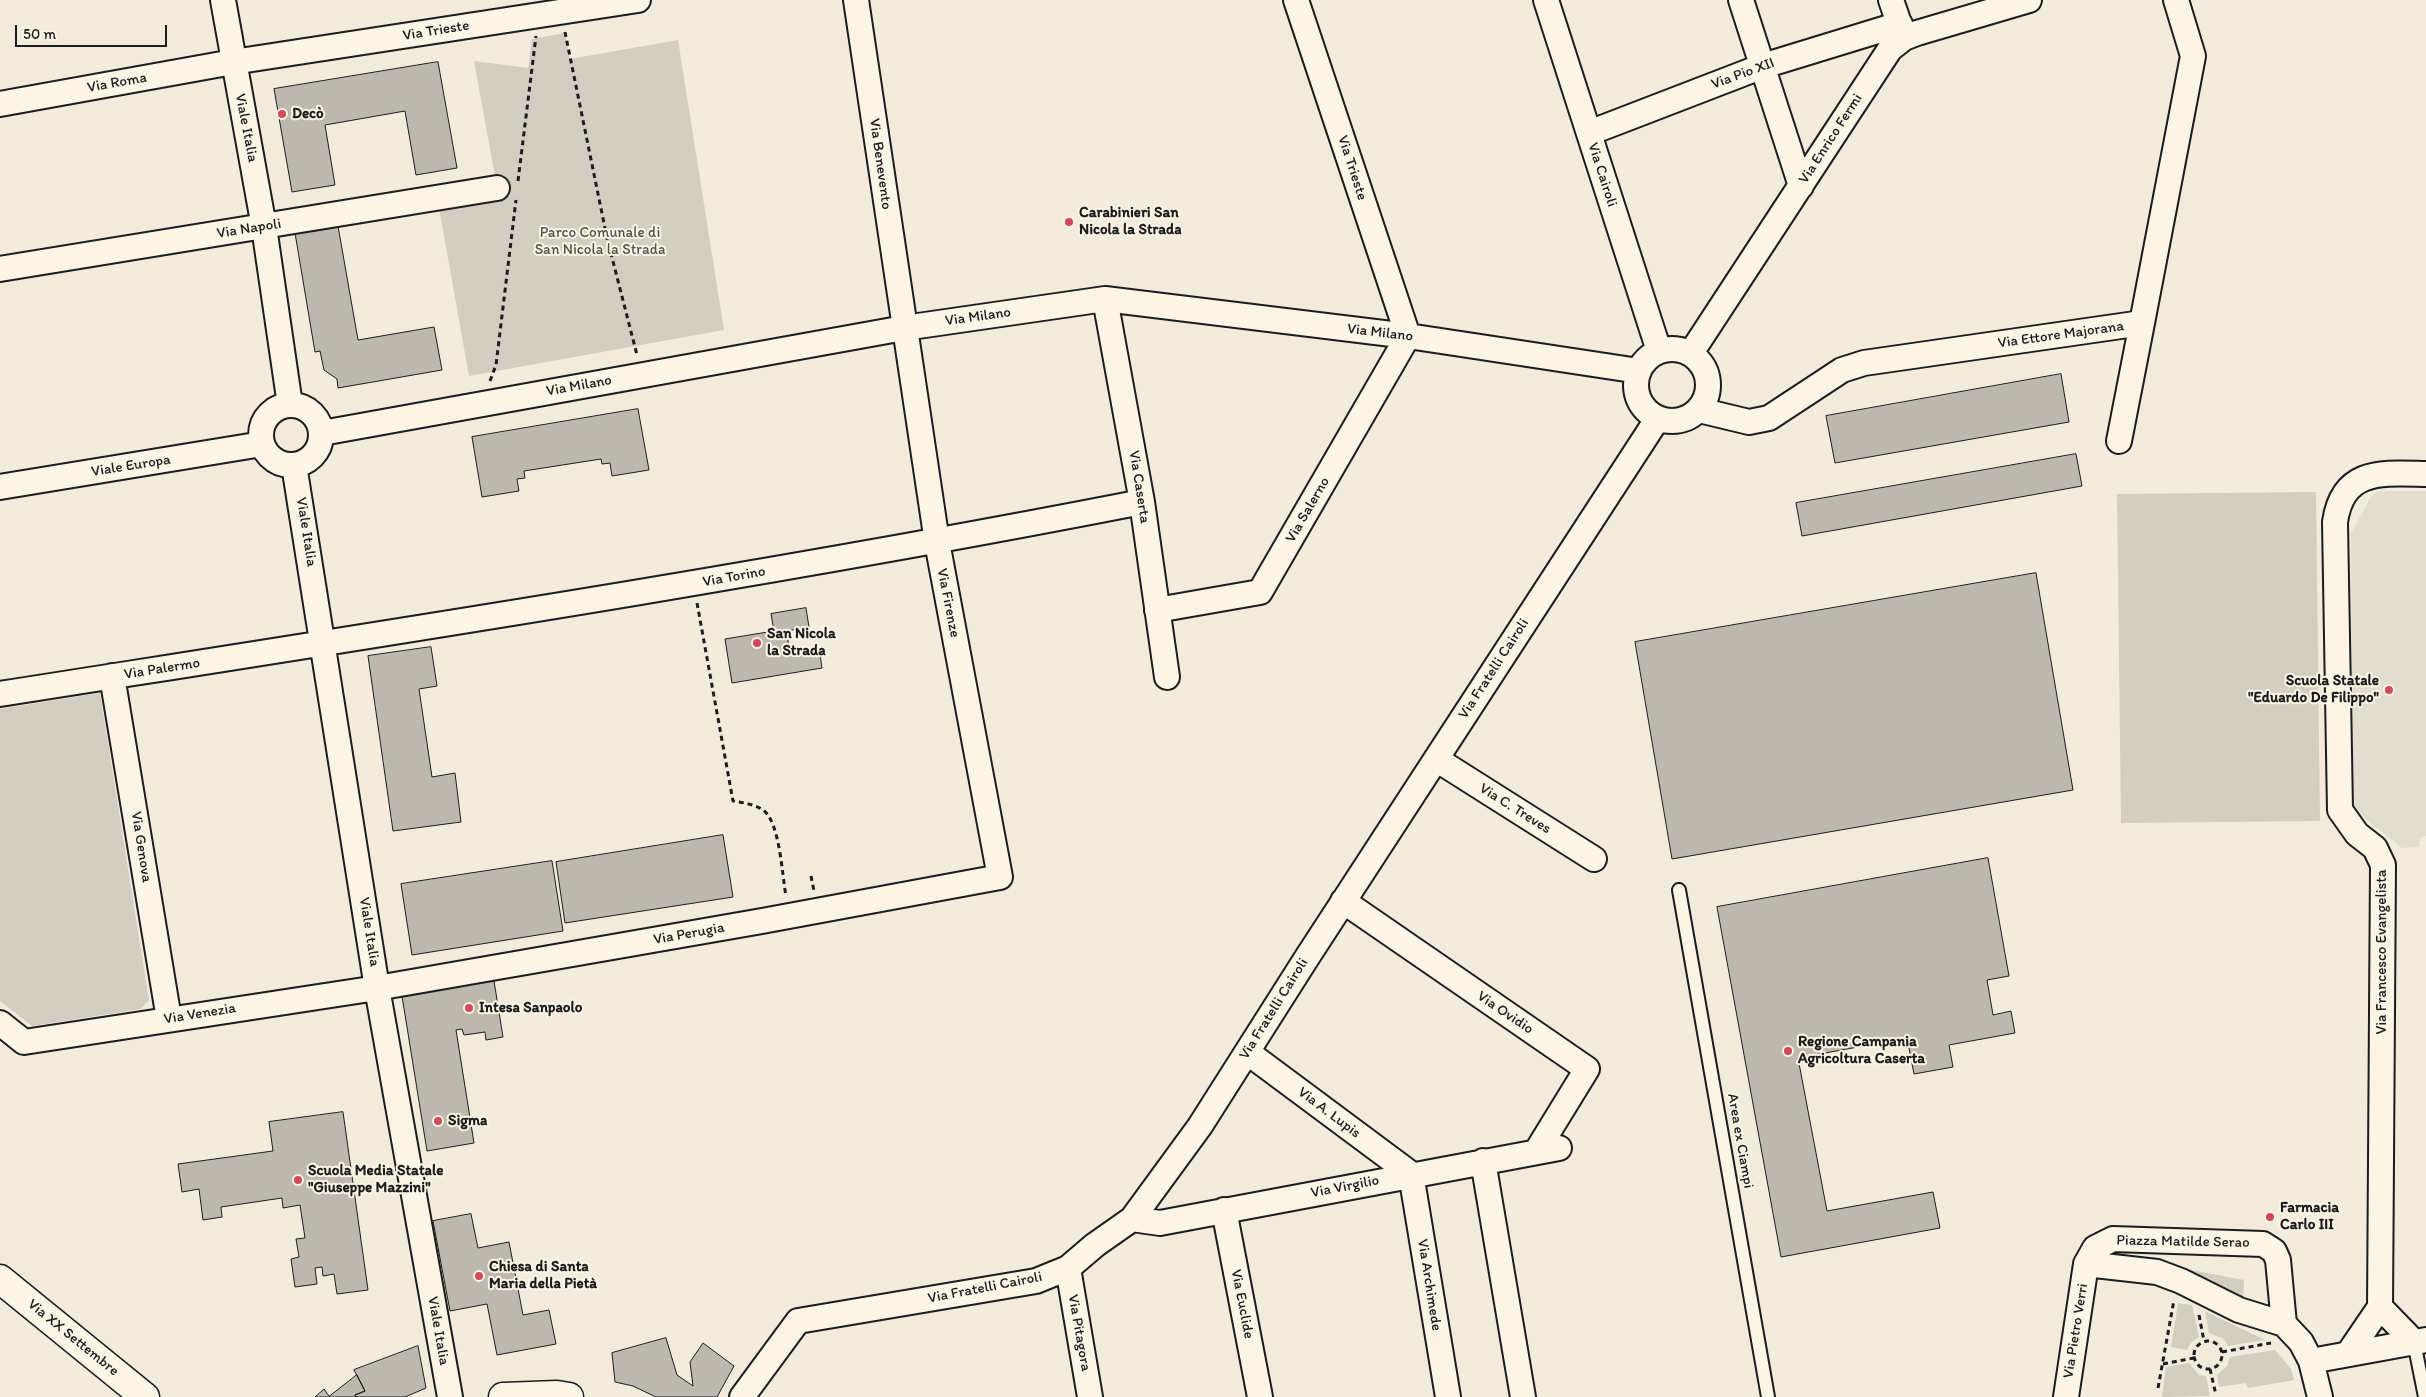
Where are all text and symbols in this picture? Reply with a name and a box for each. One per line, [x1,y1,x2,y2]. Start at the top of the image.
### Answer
scale bar [18,15,170,47]
street label: Via Trieste [401,17,471,45]
text: 50 m [23,25,56,43]
street label: Via Pio XII [1709,54,1777,94]
street label: Via Roma [86,69,148,97]
street label: Via Enrico Fermi [1795,91,1867,187]
street label: Viale Italia [231,92,261,164]
place label: Decò [292,105,324,123]
marker: Decò [276,108,288,120]
street label: Via Benevento [865,117,895,211]
street label: Via Trieste [1333,133,1371,203]
street label: Via Cairoli [1583,141,1621,209]
place label: Carabinieri San Nicola la Strada [1079,204,1182,239]
street label: Via Napoli [216,215,282,243]
marker: Carabinieri San Nicola la Strada [1063,216,1075,228]
park label: Parco Comunale di San Nicola la Strada [535,224,665,259]
street label: Via Milano [944,303,1012,331]
street label: Via Ettore Majorana [1997,317,2125,353]
street label: Via Milano [1346,320,1414,346]
street label: Via Milano [545,371,613,401]
street label: Via Caserta [1124,449,1154,525]
street label: Viale Europa [90,451,172,481]
street label: Via Salerno [1282,474,1334,546]
street label: Viale Italia [292,496,320,568]
street label: Via Torino [701,563,767,591]
street label: Via Firenze [932,567,964,639]
street label: Via Fratelli Cairoli [1455,615,1533,723]
place label: San Nicola la Strada [767,625,836,660]
marker: San Nicola la Strada [751,637,763,649]
street label: Via Palermo [123,654,201,684]
place label: Scuola Statale "Eduardo De Filippo" [2248,672,2379,707]
marker: Scuola Statale "Eduardo De Filippo" [2383,684,2395,696]
street label: Via C. Treves [1476,780,1554,838]
street label: Via Genova [126,810,156,884]
street label: Via Francesco Evangelista [2373,869,2391,1035]
street label: Viale Italia [355,896,383,968]
street label: Via Perugia [652,919,726,949]
street label: Via Fratelli Cairoli [1236,955,1312,1063]
street label: Via Ovidio [1473,987,1537,1039]
street label: Via Venezia [163,999,237,1029]
place label: Intesa Sanpaolo [479,999,582,1017]
marker: Intesa Sanpaolo [463,1002,475,1014]
place label: Regione Campania Agricoltura Caserta [1798,1033,1925,1068]
marker: Regione Campania Agricoltura Caserta [1782,1045,1794,1057]
street label: Via A. Lupis [1294,1083,1364,1143]
street label: Area ex Ciampi [1723,1092,1757,1190]
place label: Sigma [448,1112,487,1130]
marker: Sigma [432,1115,444,1127]
place label: Scuola Media Statale "Giuseppe Mazzini" [308,1162,443,1197]
street label: Via Virgilio [1309,1172,1381,1202]
marker: Scuola Media Statale "Giuseppe Mazzini" [292,1174,304,1186]
place label: Farmacia Carlo III [2280,1199,2339,1234]
marker: Farmacia Carlo III [2264,1211,2276,1223]
street label: Piazza Matilde Serao [2116,1232,2250,1252]
street label: Via Archimede [1413,1238,1445,1332]
place label: Chiesa di Santa Maria della Pietà [489,1258,597,1293]
street label: Via Fratelli Cairoli [926,1268,1044,1308]
street label: Via Euclide [1226,1268,1258,1340]
marker: Chiesa di Santa Maria della Pietà [473,1270,485,1282]
street label: Via Pietro Verri [2060,1282,2092,1380]
street label: Via Pitagora [1063,1293,1095,1373]
street label: Viale Italia [423,1295,453,1367]
street label: Via XX Settembre [24,1296,122,1380]

